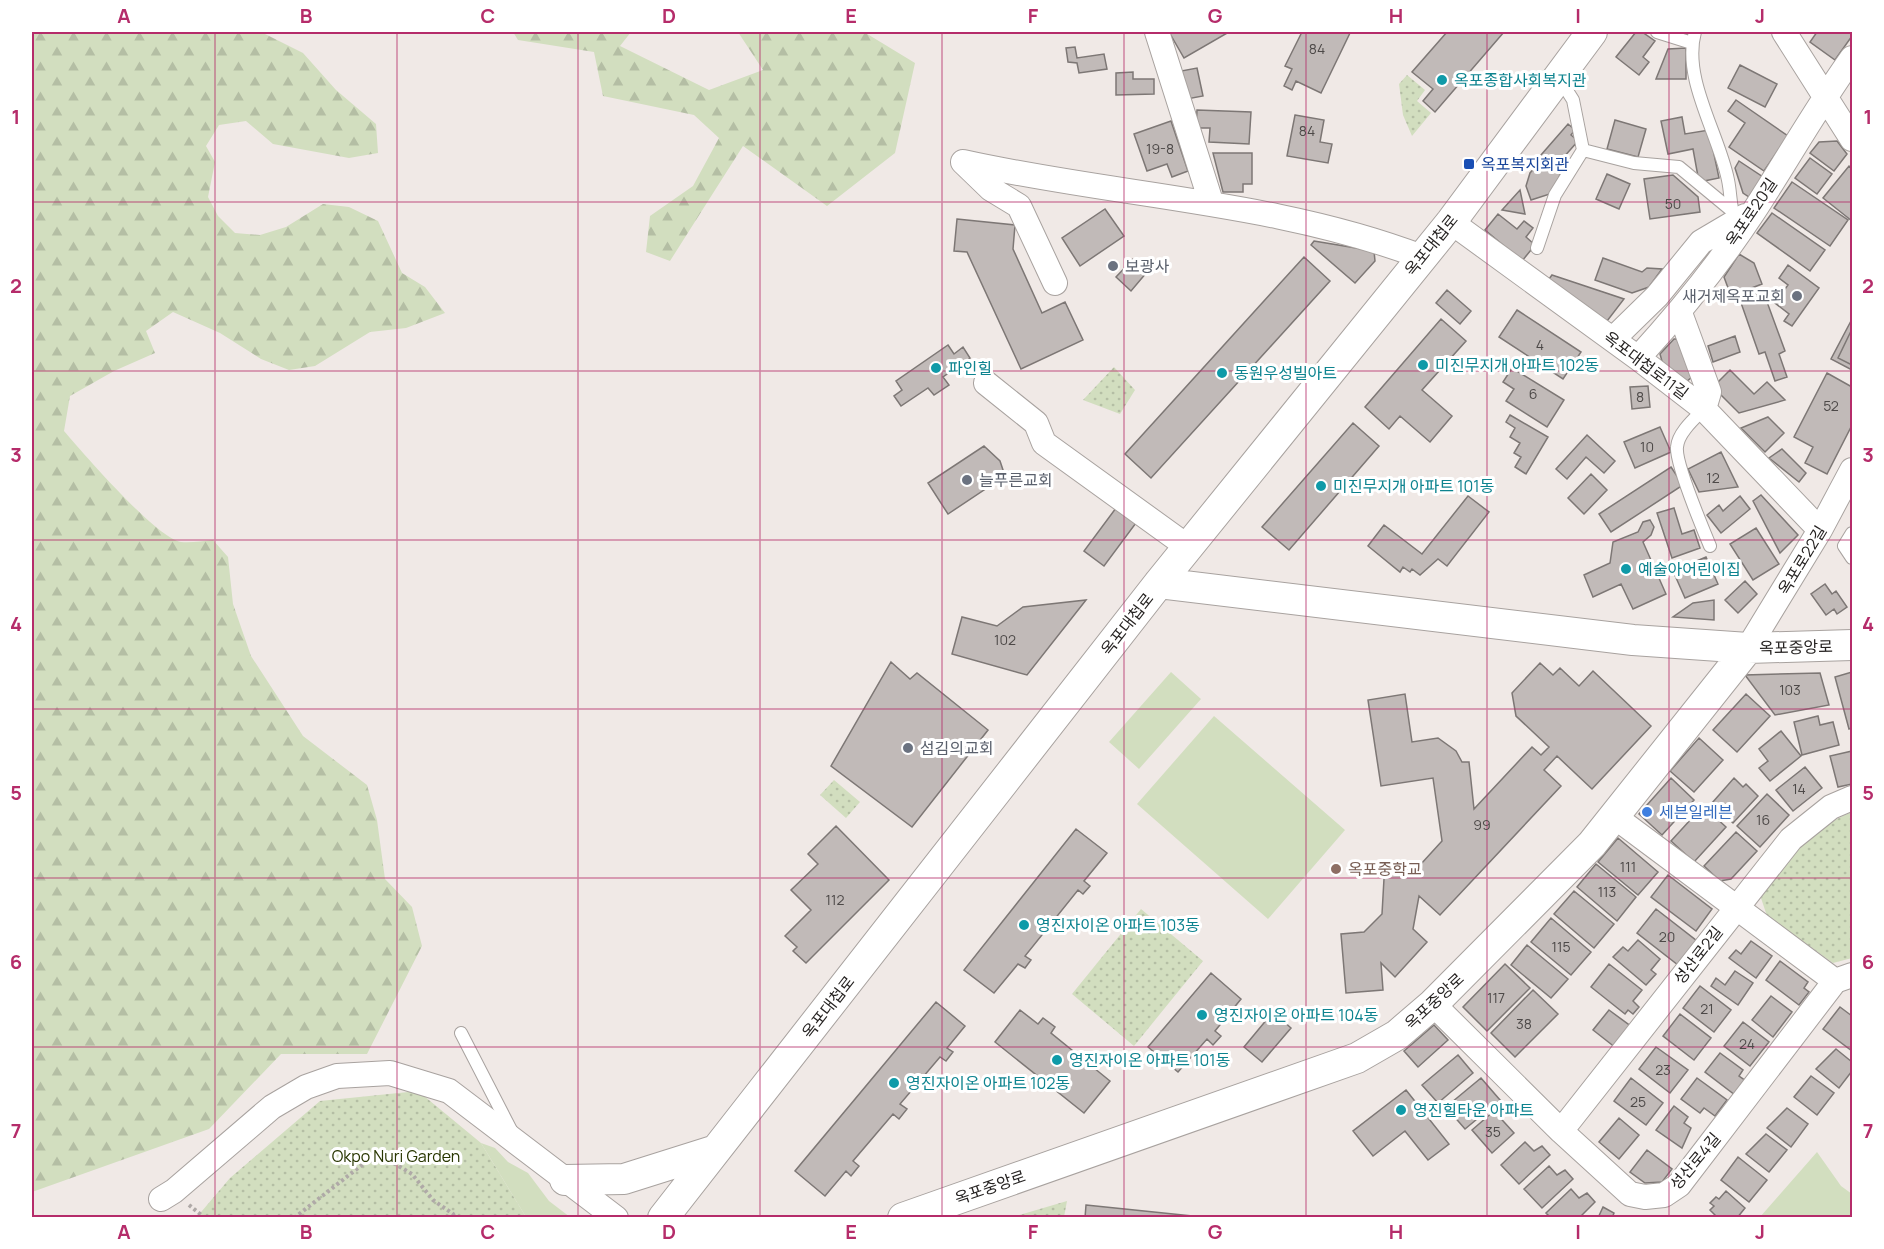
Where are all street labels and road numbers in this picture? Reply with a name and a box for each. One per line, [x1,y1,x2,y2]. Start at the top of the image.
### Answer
street label: 옥포로20길 [1720,174,1782,250]
street label: 옥포대첩로 [1399,209,1463,281]
street label: 옥포대첩로11길 [1599,326,1693,404]
street label: 옥포로22길 [1773,521,1831,599]
street label: 옥포대첩로 [1096,588,1158,660]
street label: 옥포중앙로 [1759,635,1833,659]
street label: 성산로2길 [1668,921,1728,989]
street label: 옥포중앙로 [1400,968,1469,1034]
street label: 옥포대첩로 [797,971,859,1043]
street label: 성산로4길 [1665,1128,1725,1194]
street label: 옥포중앙로 [952,1165,1029,1209]

